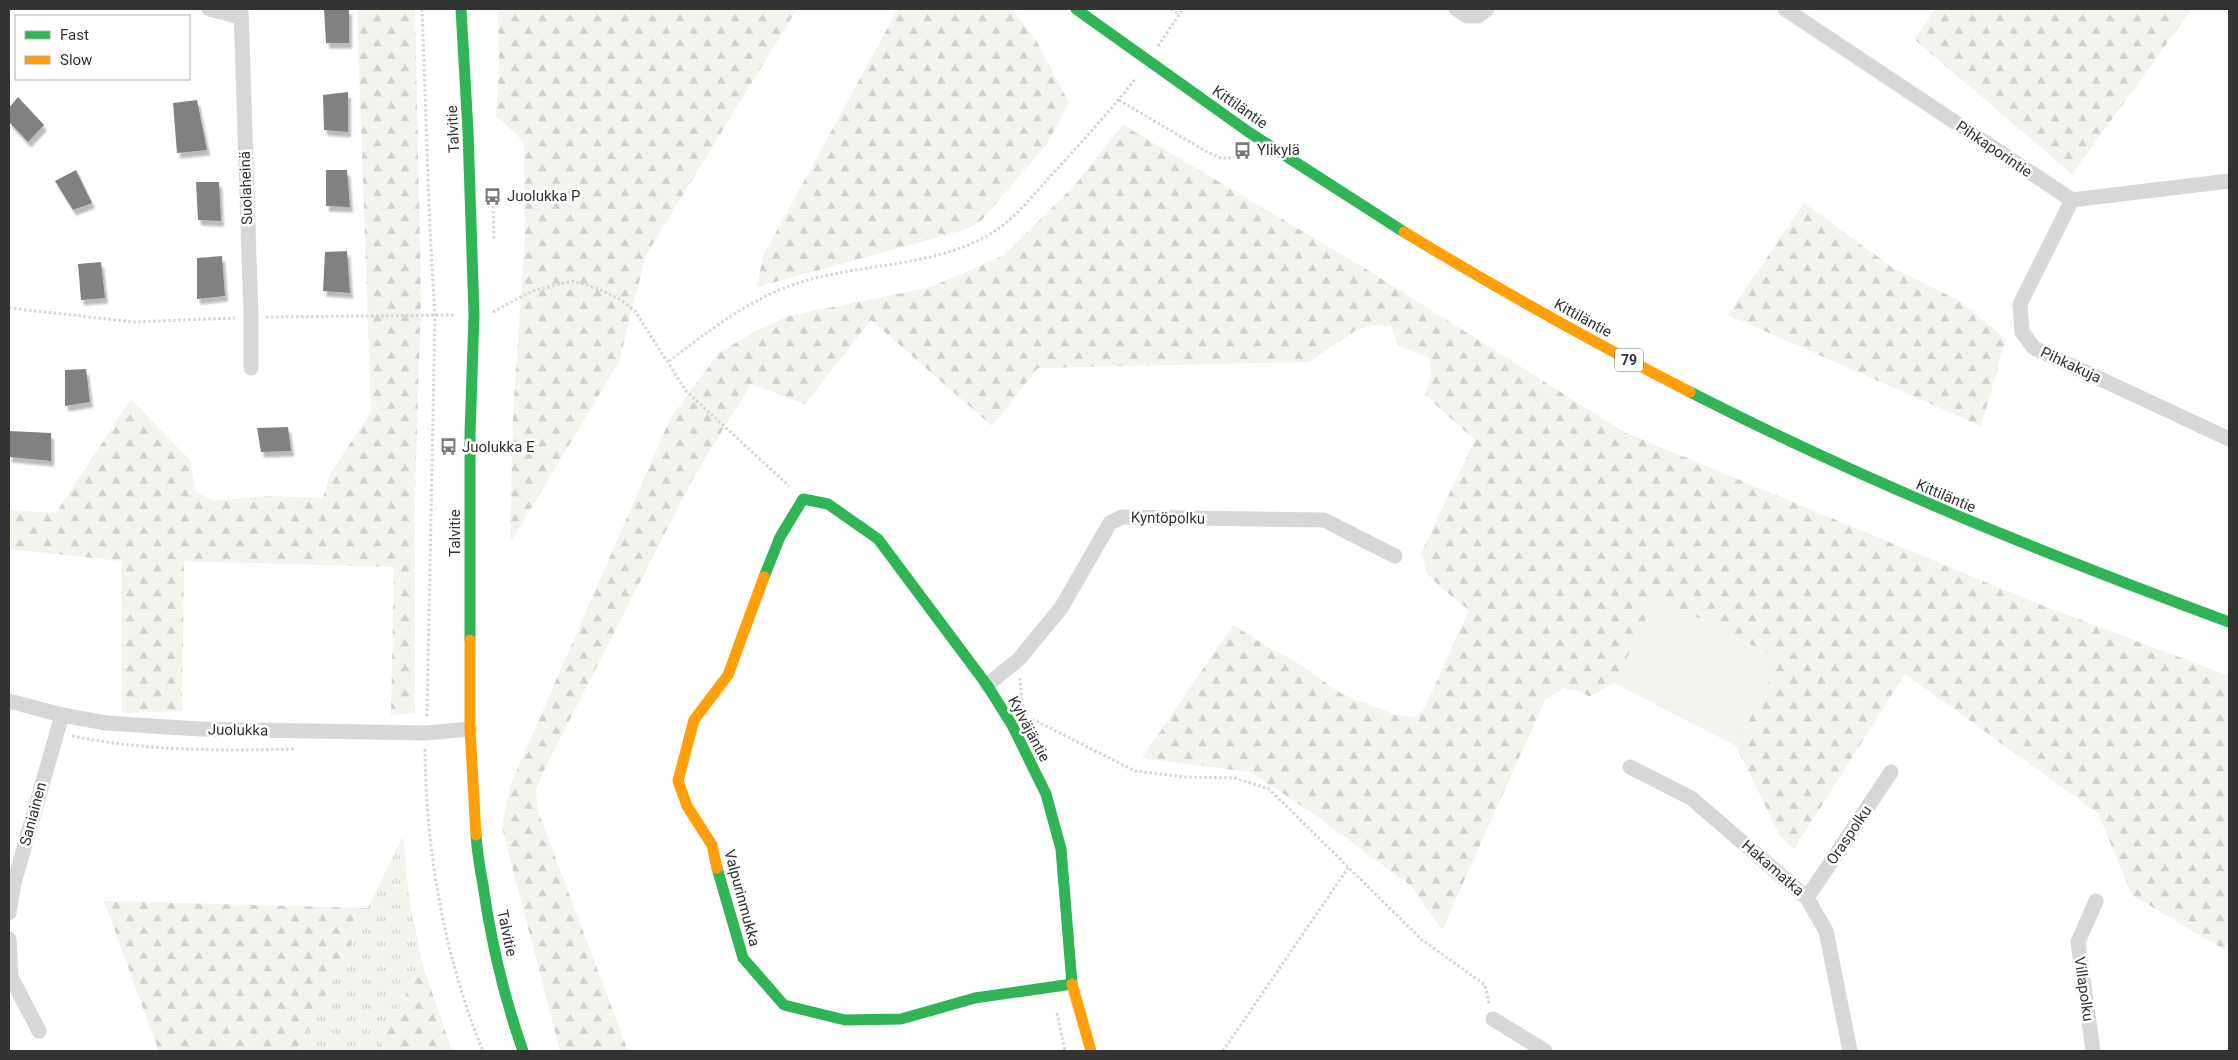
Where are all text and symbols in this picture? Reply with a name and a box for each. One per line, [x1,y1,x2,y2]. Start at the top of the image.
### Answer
legend [15,15,190,80]
text: Fast [60,26,89,44]
text: Slow [60,51,92,69]
street label: Kittiläntie [1209,82,1271,132]
street label: Talvitie [443,105,463,153]
street label: Pihkaporintie [1953,117,2035,181]
bus stop icon: Ylikylä [1233,140,1253,160]
place label: Ylikylä [1257,141,1300,159]
street label: Suolaheinä [236,151,256,225]
bus stop icon: Juolukka P [483,186,503,206]
place label: Juolukka P [507,187,581,205]
street label: Kittiläntie [1551,295,1615,341]
street label: Pihkakuja [2038,343,2104,387]
road number: 79 [1615,348,1643,372]
bus stop icon: Juolukka E [438,437,458,457]
place label: Juolukka E [462,438,535,456]
street label: Kittiläntie [1913,475,1979,517]
street label: Kyntöpolku [1131,508,1205,528]
street label: Talvitie [446,509,464,557]
street label: Kylväjäntie [1004,693,1054,765]
street label: Juolukka [208,720,268,740]
street label: Saniainen [16,780,50,848]
street label: Oraspolku [1823,802,1875,868]
street label: Hakamatka [1738,836,1808,900]
street label: Valpurinmukka [720,848,764,948]
street label: Talvitie [493,908,521,958]
street label: Villapolku [2071,955,2097,1023]

